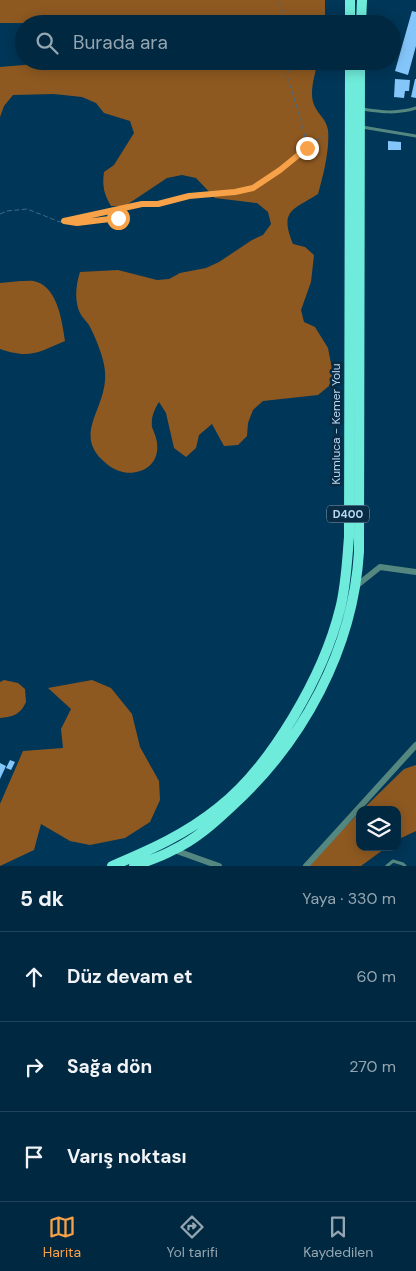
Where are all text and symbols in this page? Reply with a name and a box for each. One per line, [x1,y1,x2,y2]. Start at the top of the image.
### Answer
search box [15,15,401,70]
icon: search [33,29,61,57]
text: Burada ara [73,30,168,55]
route end [296,137,319,160]
route start [107,207,130,230]
street label: Kumluca - Kemer Yolu [328,363,344,485]
road number: D400 [327,506,369,522]
map controls [356,806,401,851]
button: layers [356,806,401,851]
text: 5 dk [20,885,64,913]
text: Yaya · 330 m [302,888,396,909]
icon: ahead [20,963,48,991]
text: Düz devam et [67,964,193,989]
text: 60 m [356,966,396,987]
icon: right [20,1053,48,1081]
text: Sağa dön [67,1054,152,1079]
text: 270 m [349,1056,396,1077]
icon: arrive [20,1143,48,1171]
text: Varış noktası [67,1144,187,1169]
tab: Harita [43,1213,81,1261]
tab: Yol tarifi [167,1213,218,1261]
tab: Kaydedilen [303,1213,373,1261]

